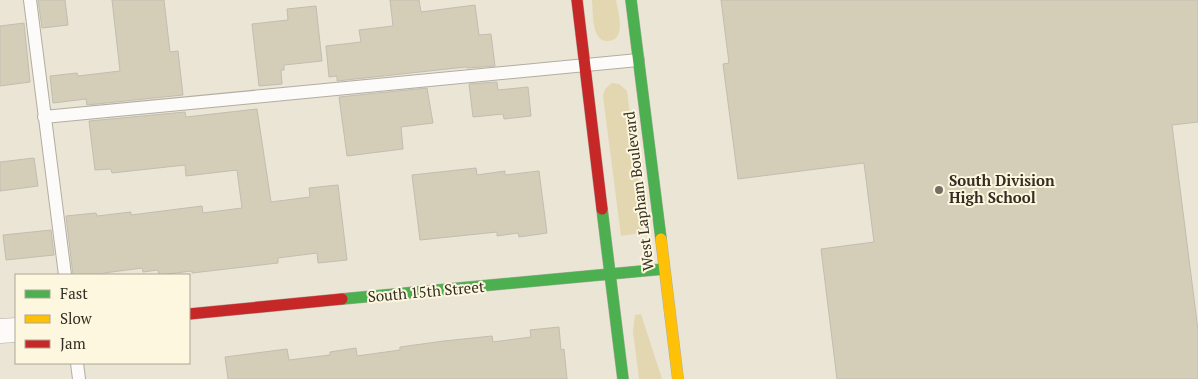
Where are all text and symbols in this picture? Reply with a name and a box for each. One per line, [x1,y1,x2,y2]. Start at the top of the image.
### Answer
street label: West Lapham Boulevard [618,110,658,272]
place label: South Division High School [949,170,1055,207]
marker: South Division High School [933,184,945,196]
legend [15,274,190,364]
street label: South 15th Street [367,276,485,306]
text: Fast [60,283,88,303]
text: Slow [60,308,93,328]
text: Jam [60,333,86,353]

